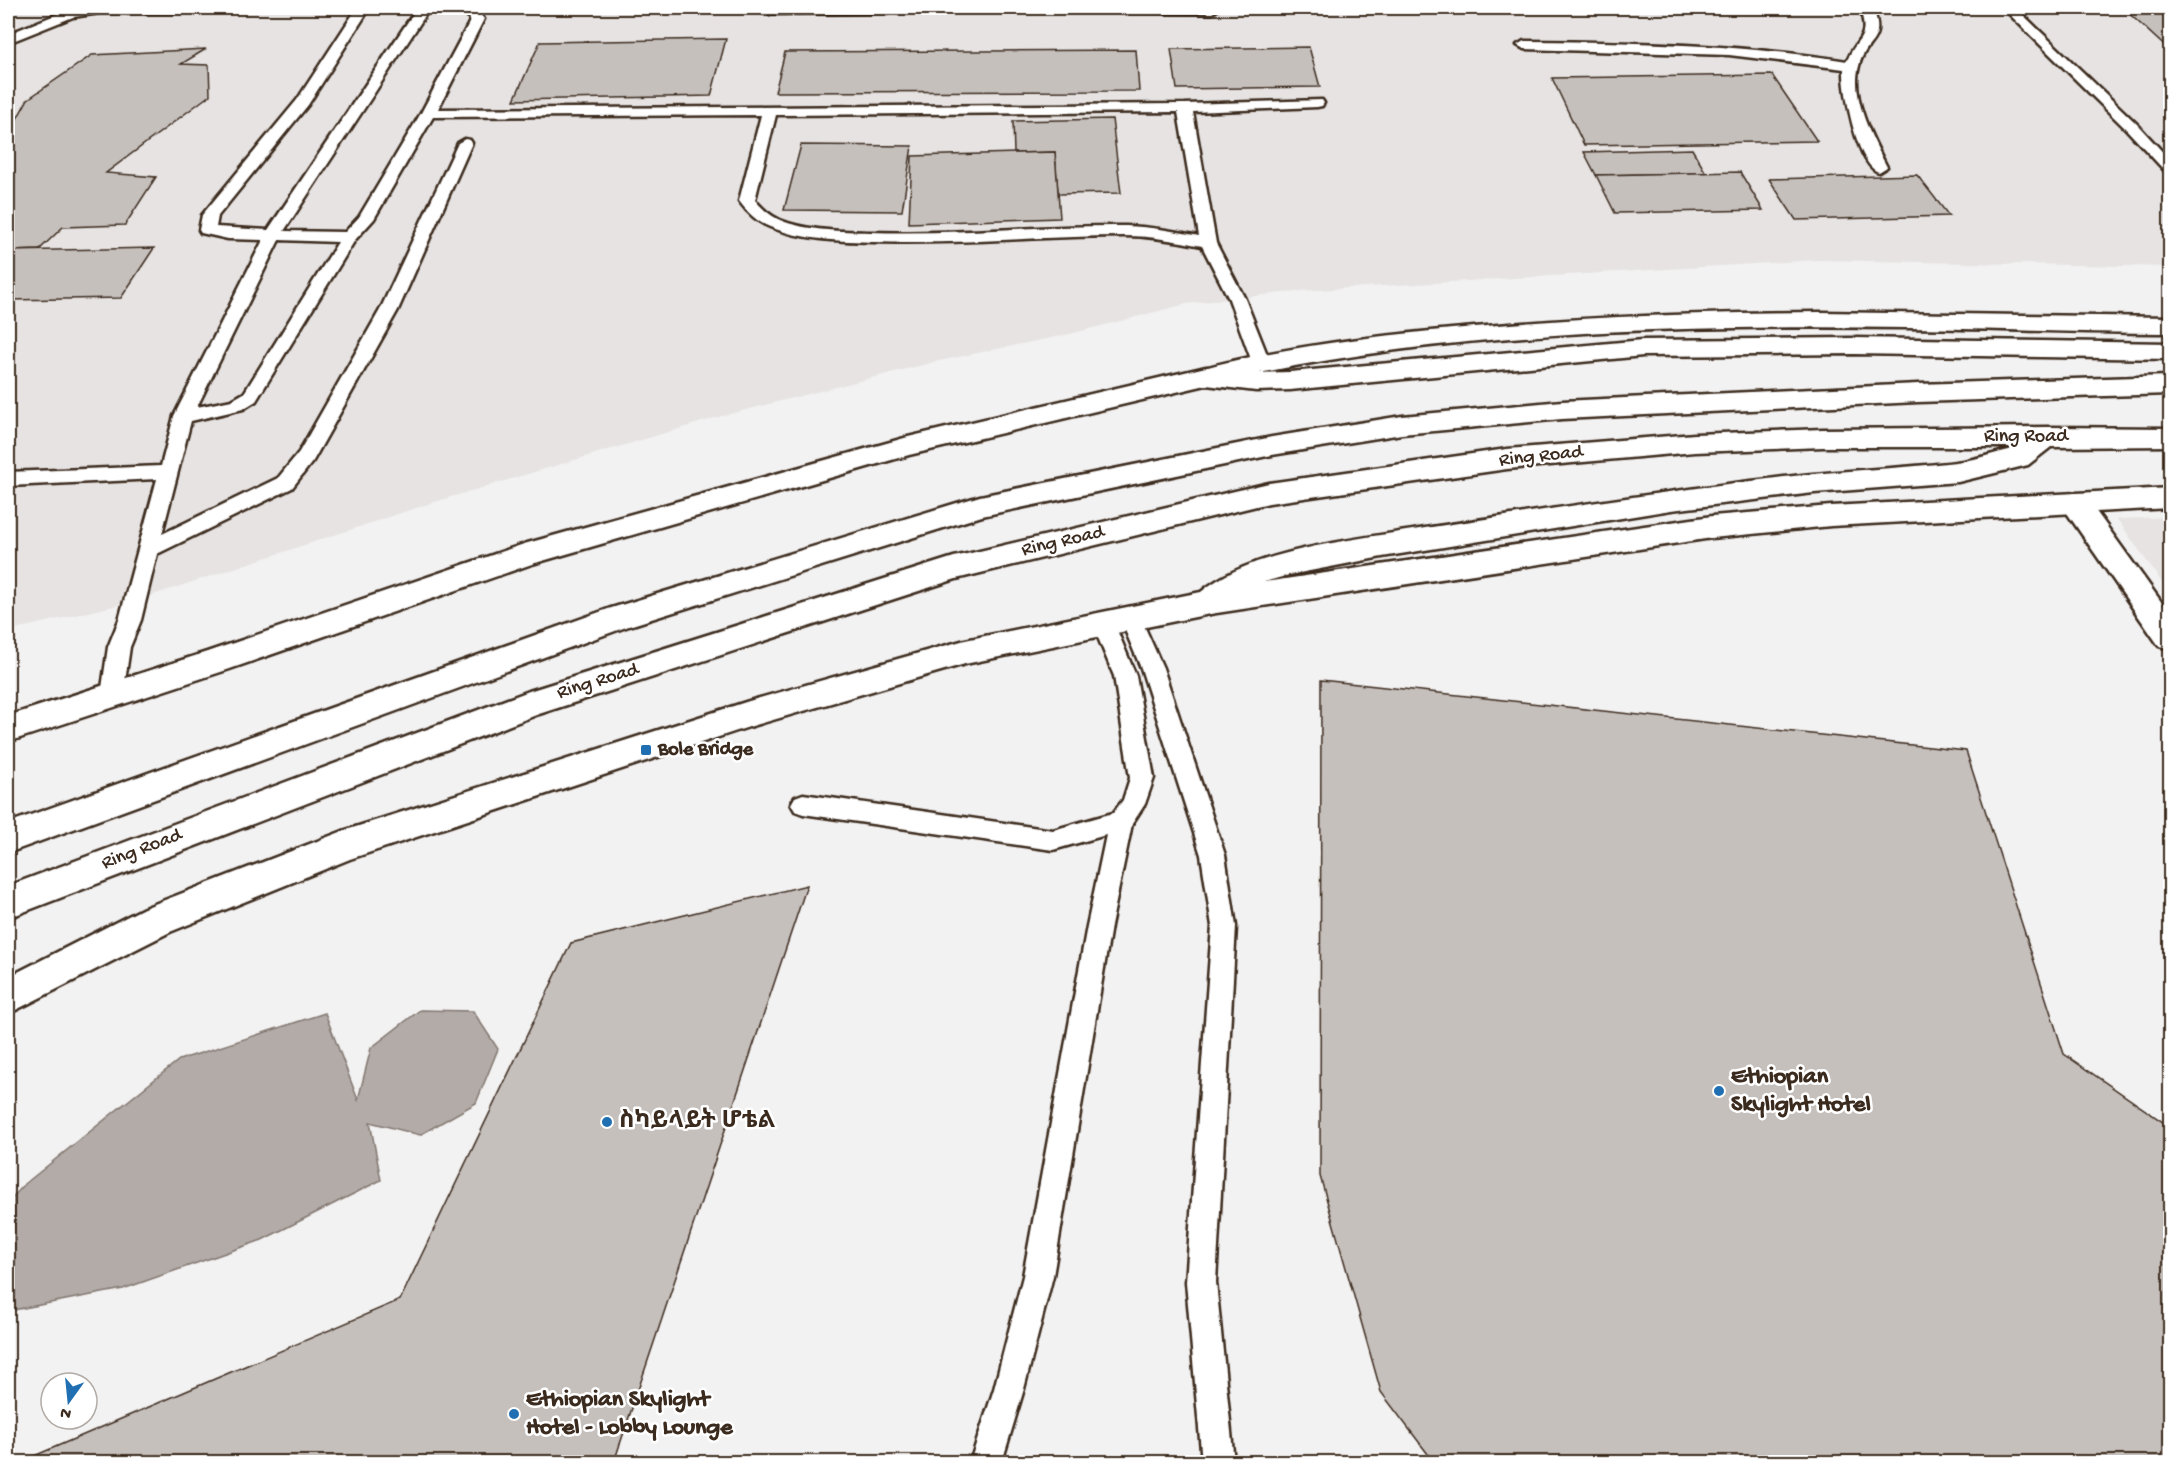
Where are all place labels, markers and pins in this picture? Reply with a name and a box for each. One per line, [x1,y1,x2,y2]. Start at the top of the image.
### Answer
place label: Bole Bridge [657,739,754,762]
marker: Bole Bridge [639,743,653,757]
place label: Ethiopian Skylight Hotel [1731,1063,1871,1120]
marker: Ethiopian Skylight Hotel [1712,1084,1726,1098]
place label: ስካይላይት ሆቴል [619,1107,776,1137]
marker: ስካይላይት ሆቴል [600,1115,614,1129]
place label: Ethiopian Skylight Hotel - Lobby Lounge [526,1386,734,1443]
marker: Ethiopian Skylight Hotel - Lobby Lounge [507,1407,521,1421]

